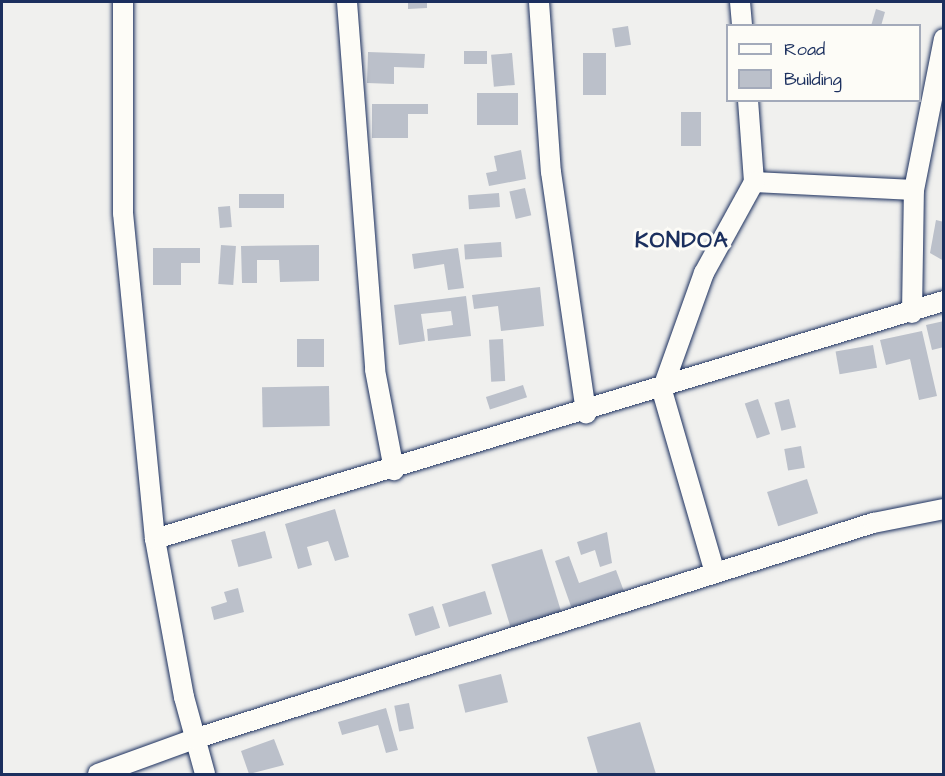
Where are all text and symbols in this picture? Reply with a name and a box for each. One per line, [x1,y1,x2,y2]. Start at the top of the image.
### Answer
legend [726,24,921,102]
text: Road [784,37,825,62]
text: Building [784,67,842,92]
district label: KONDOA [635,228,729,254]

